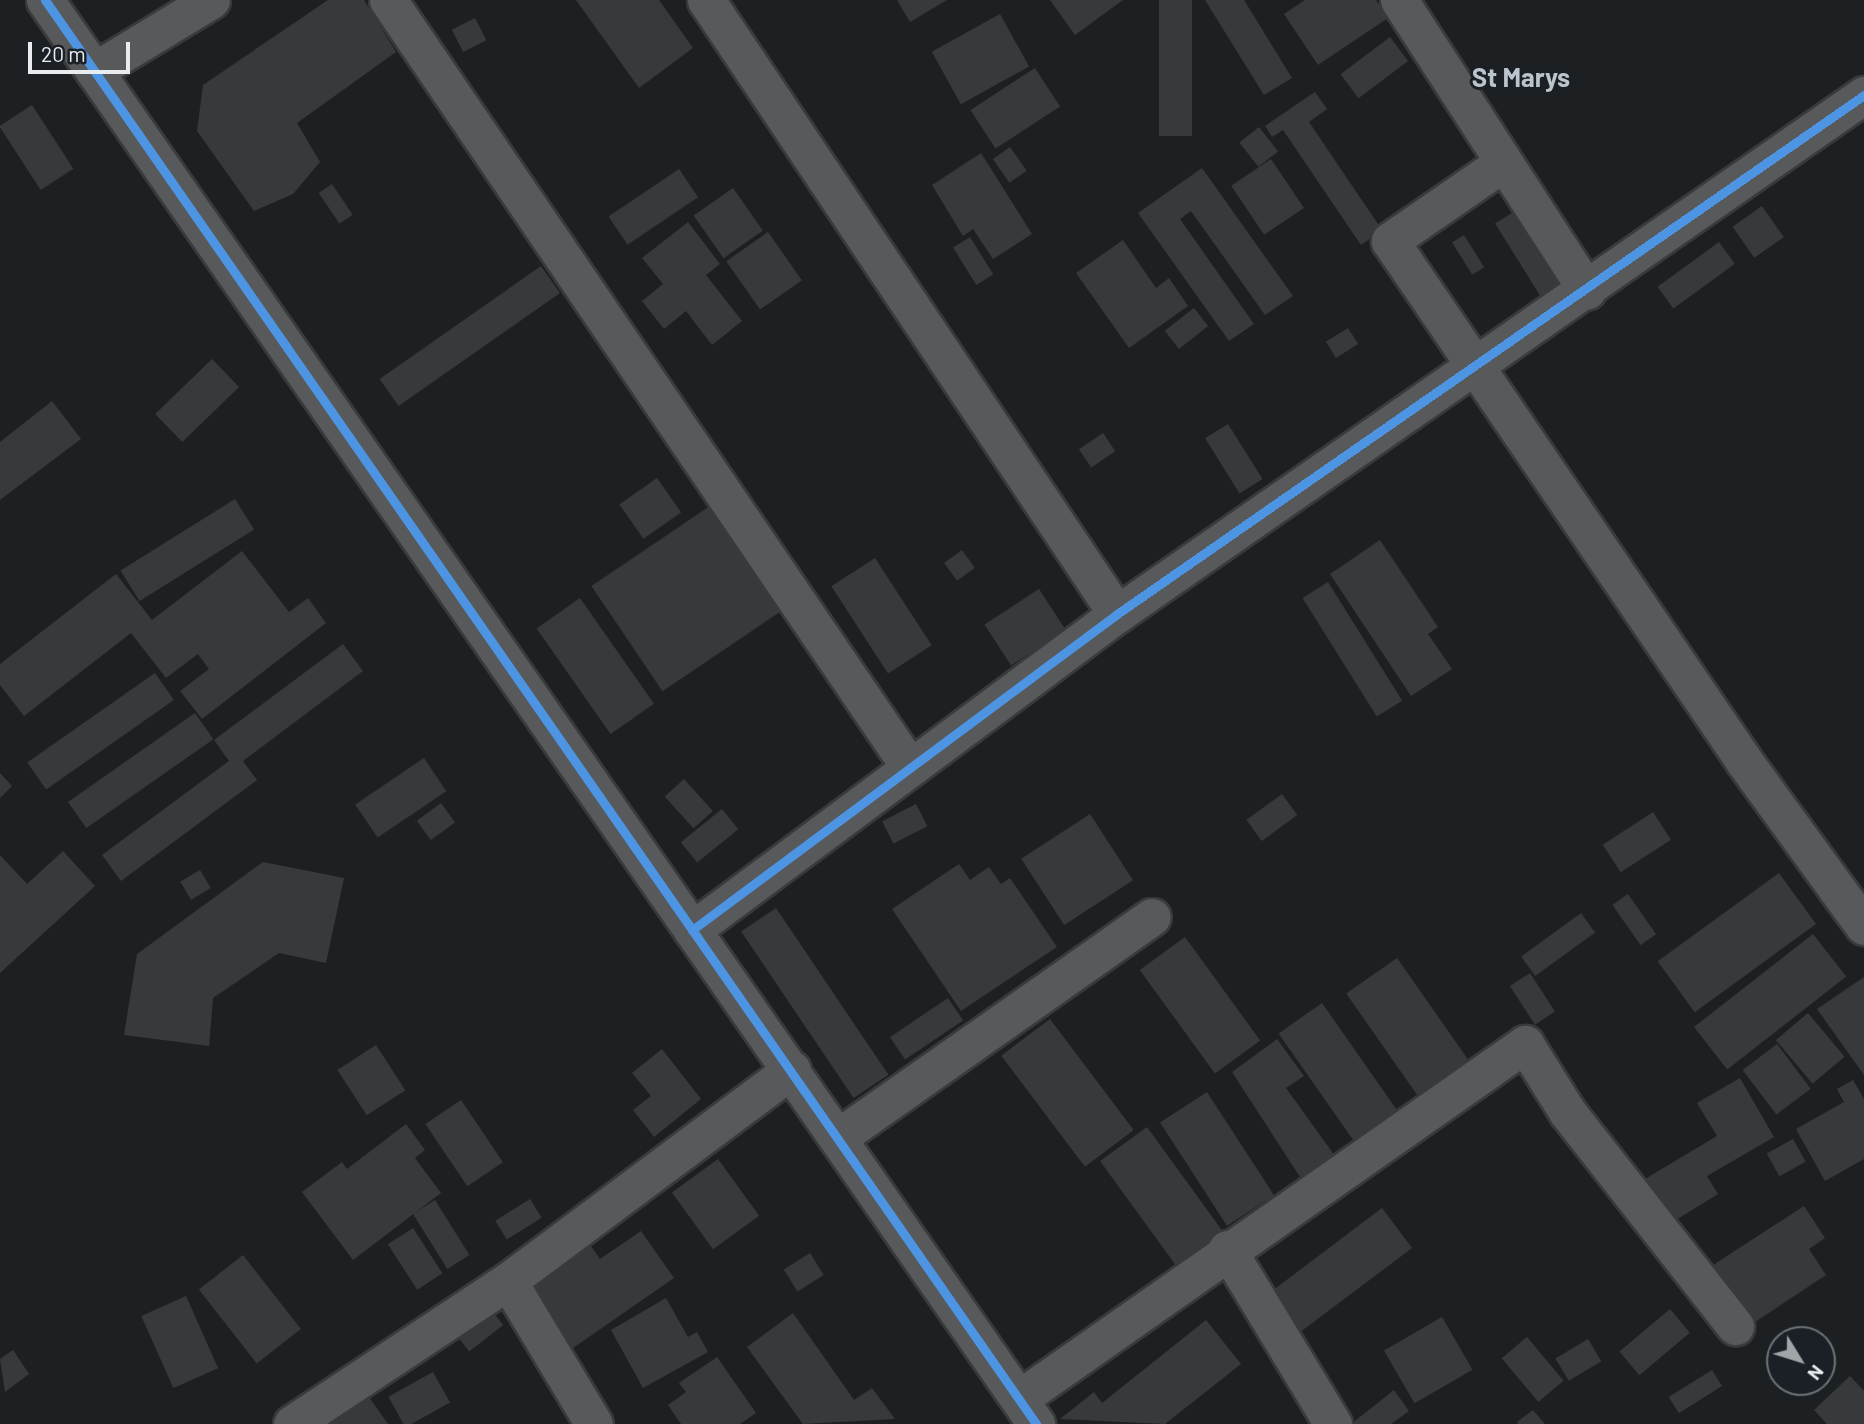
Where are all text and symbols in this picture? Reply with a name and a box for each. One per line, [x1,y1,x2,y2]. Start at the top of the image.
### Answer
scale bar [32,28,133,72]
text: 20 m [41,41,86,66]
district label: St Marys [1472,61,1570,93]
north arrow [1766,1326,1836,1396]
text: N [1803,1361,1829,1385]

